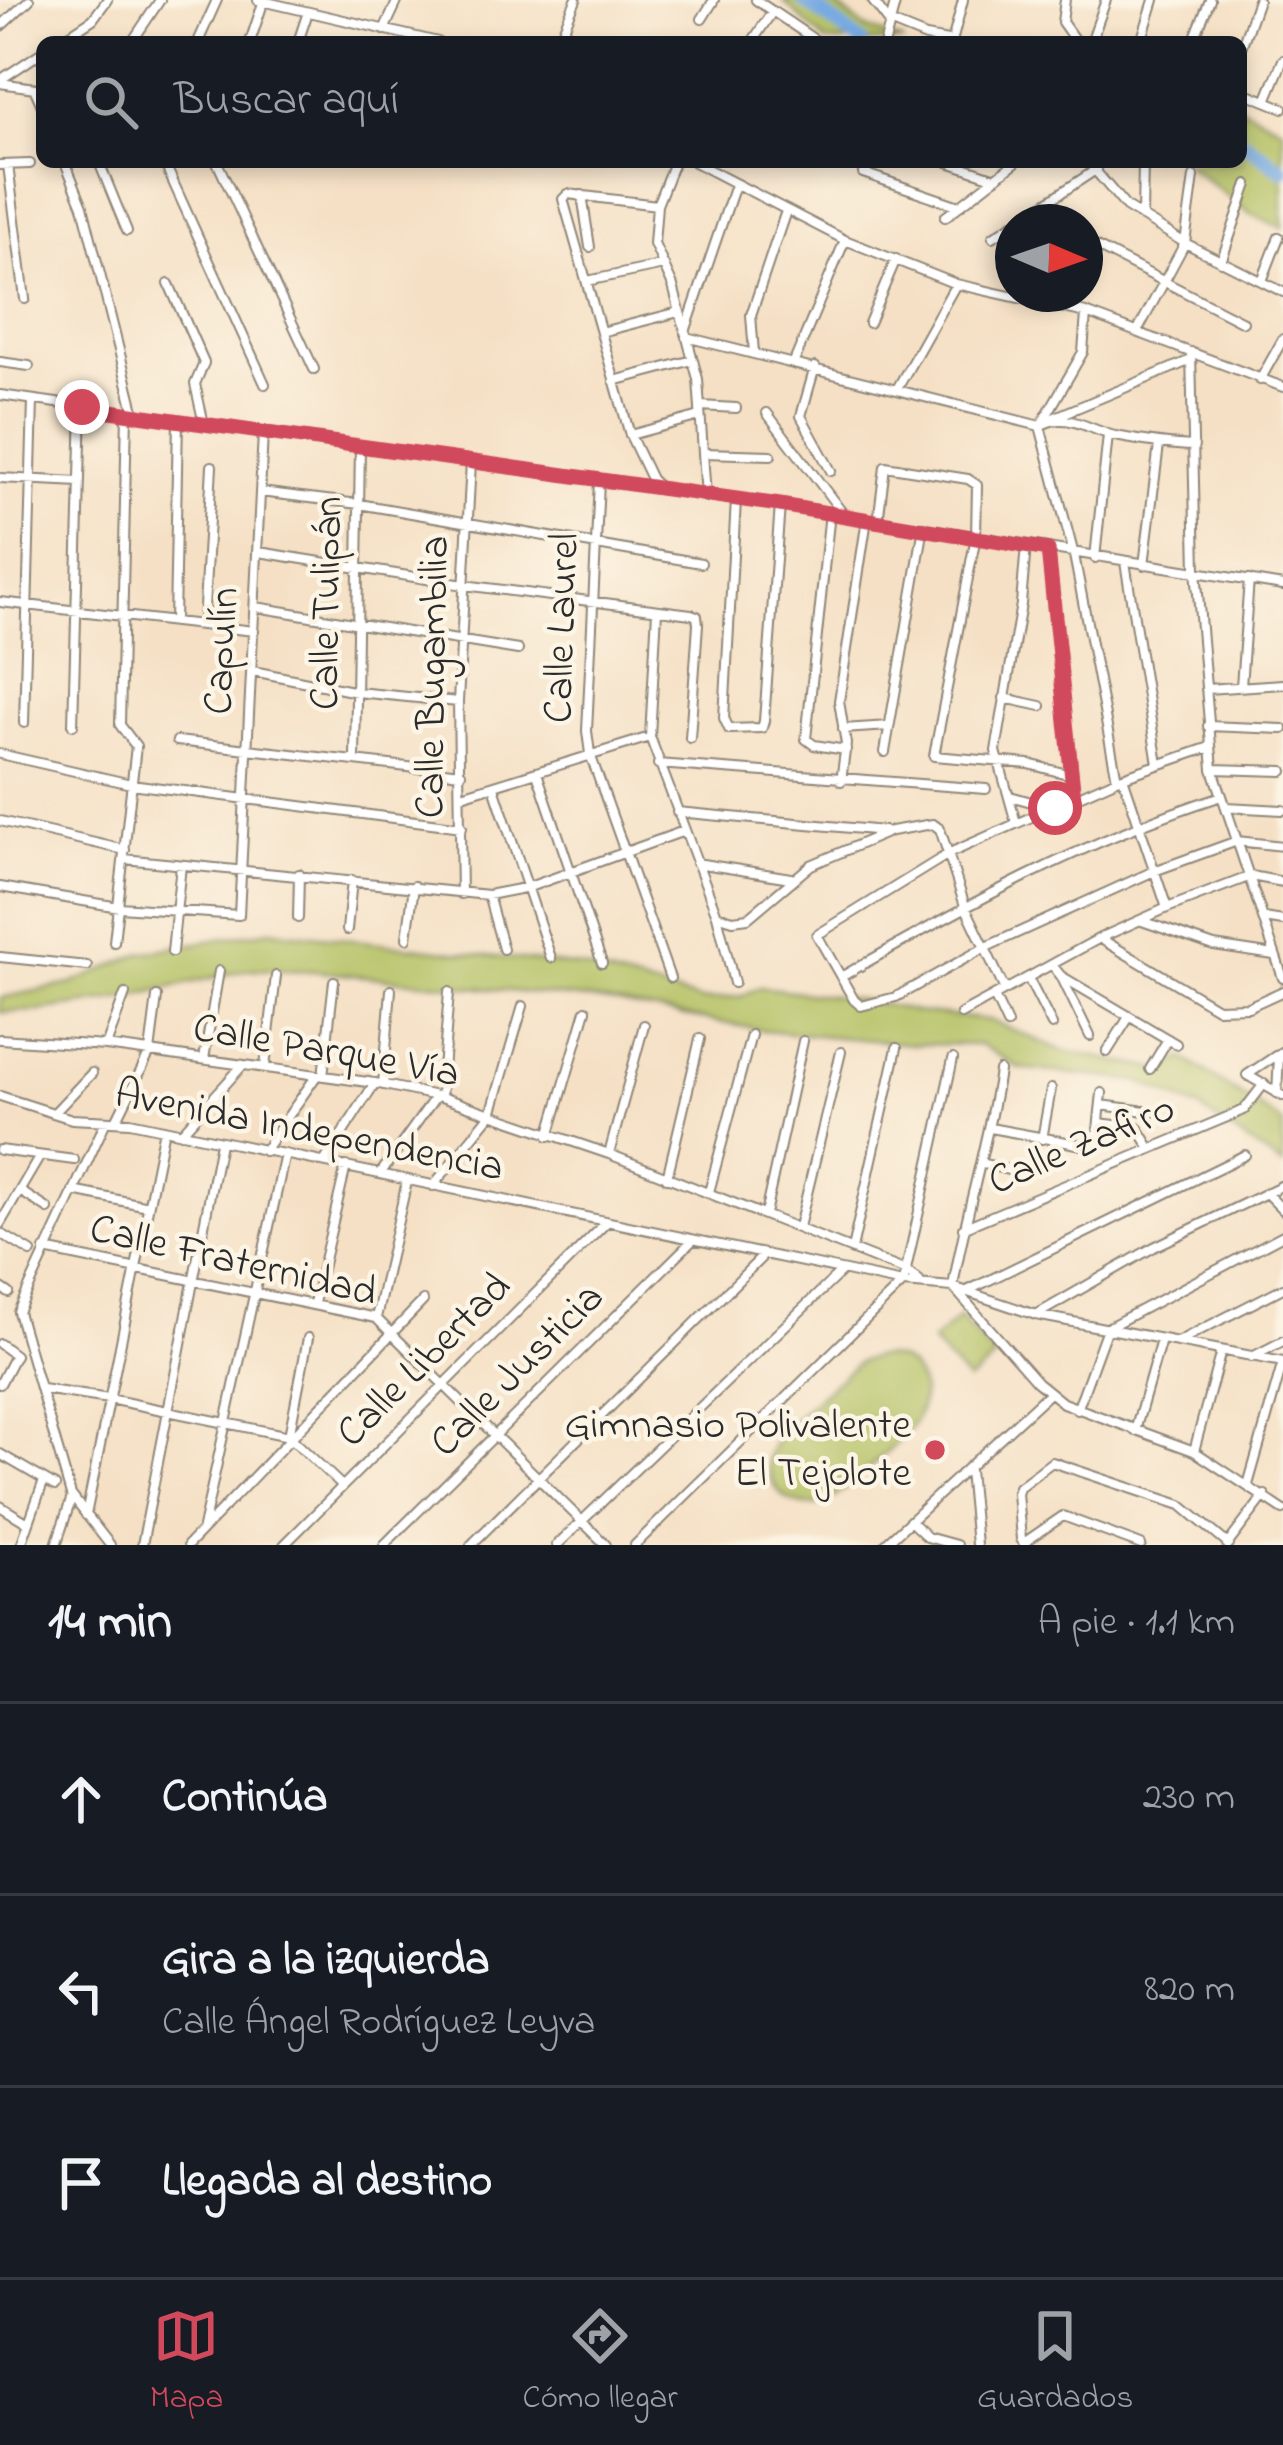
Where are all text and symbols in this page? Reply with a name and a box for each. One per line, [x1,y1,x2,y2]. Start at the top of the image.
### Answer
search box [36,36,1247,168]
icon: search [78,69,144,135]
text: Buscar aquí [174,69,399,135]
north arrow [995,204,1103,312]
route end [55,380,109,434]
street label: Calle Tulipán [296,495,360,711]
street label: Calle Laurel [529,532,597,724]
street label: Calle Bugambilia [401,535,467,819]
street label: Capulín [189,586,257,716]
route start [1028,781,1082,835]
street label: Calle Parque Vía [188,999,464,1105]
street label: Avenida Independencia [110,1064,508,1200]
street label: Calle Zafiro [979,1079,1185,1213]
street label: Calle Fraternidad [83,1199,383,1325]
street label: Calle Libertad [323,1259,527,1463]
street label: Calle Justicia [417,1270,619,1472]
place label: Gimnasio Polivalente El Tejolote [564,1396,911,1505]
marker: Gimnasio Polivalente El Tejolote [922,1437,948,1463]
text: 14 min [48,1586,172,1661]
text: A pie · 1.1 km [1038,1595,1235,1652]
icon: ahead [48,1766,114,1832]
text: Continúa [162,1766,328,1832]
text: 230 m [1143,1770,1235,1827]
text: Gira a la izquierda [162,1929,490,1995]
icon: left [48,1958,114,2024]
text: 820 m [1144,1962,1235,2019]
text: Calle Ángel Rodríguez Leyva [162,1995,595,2052]
icon: arrive [48,2150,114,2216]
text: Llegada al destino [162,2150,492,2216]
tab: Mapa [150,2303,223,2423]
tab: Cómo llegar [523,2303,678,2423]
tab: Guardados [977,2303,1133,2423]

